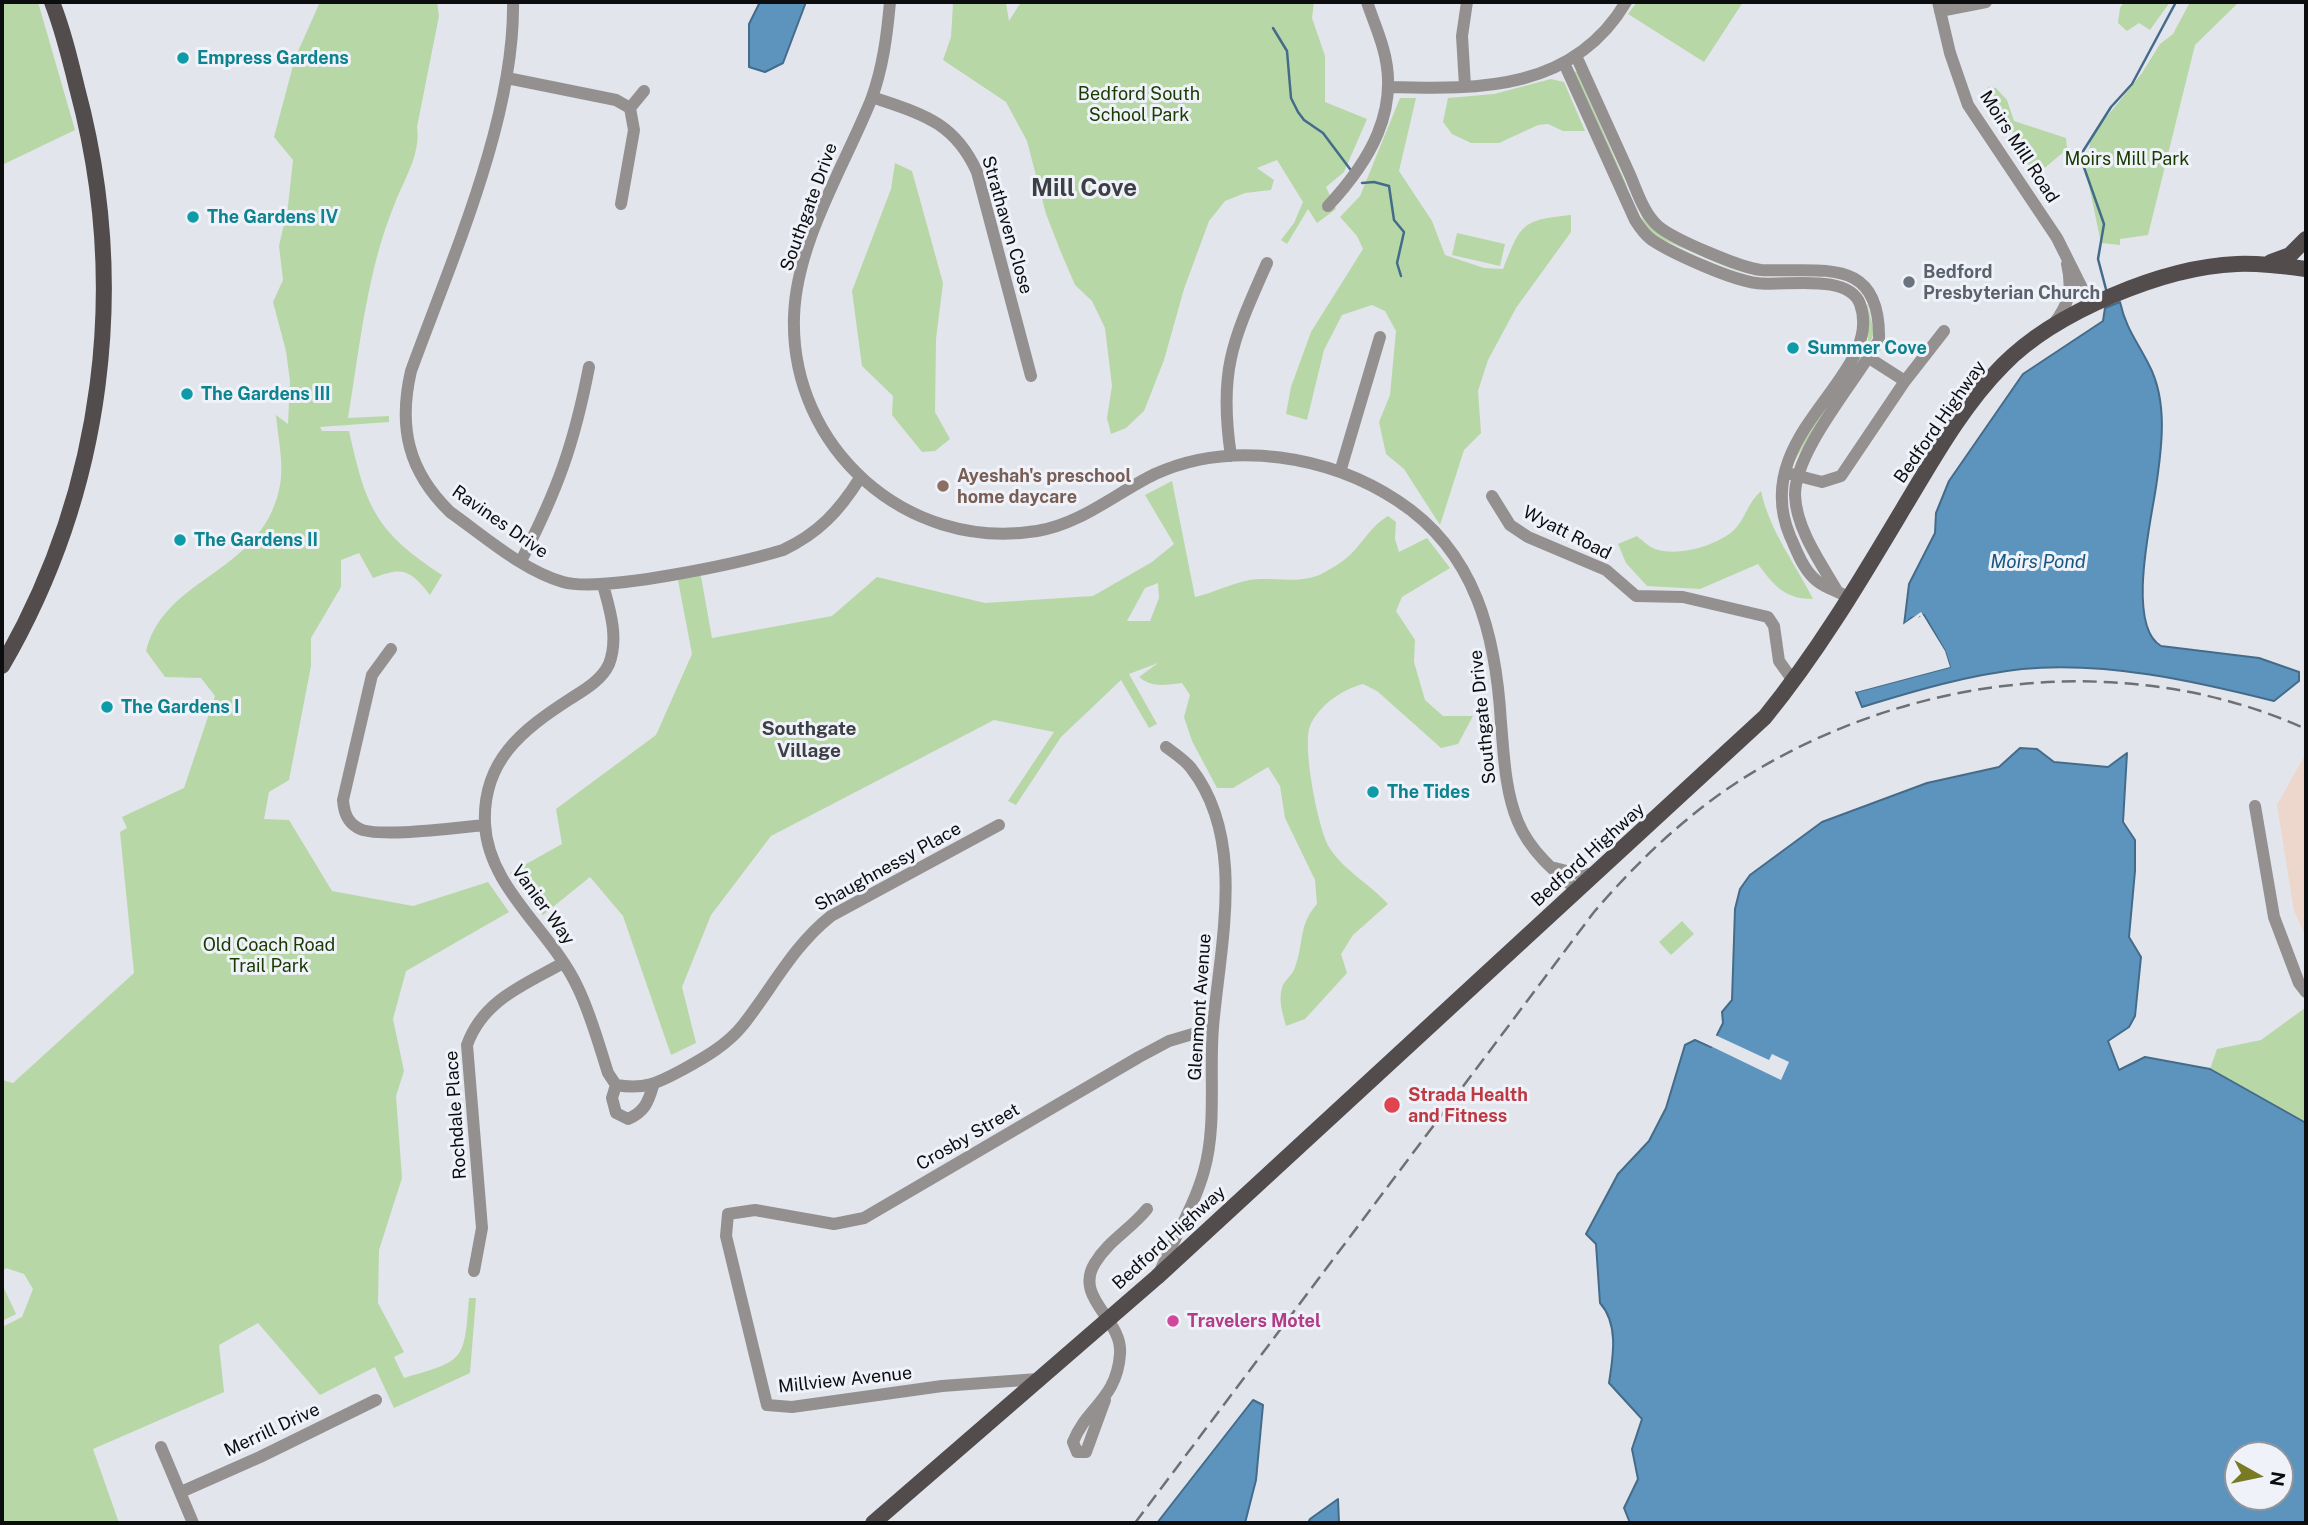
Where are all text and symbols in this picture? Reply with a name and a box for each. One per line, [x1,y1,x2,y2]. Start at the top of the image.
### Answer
place label: Empress Gardens [197,47,349,69]
marker: Empress Gardens [175,50,191,66]
park label: Bedford South School Park [1078,83,1200,126]
street label: Moirs Mill Road [1975,87,2063,207]
street label: Southgate Drive [776,140,842,274]
park label: Moirs Mill Park [2065,148,2189,170]
street label: Strathaven Close [977,153,1037,297]
district label: Mill Cove [1031,175,1137,203]
place label: The Gardens IV [207,206,338,228]
marker: The Gardens IV [185,209,201,225]
place label: Bedford Presbyterian Church [1923,261,2100,304]
marker: Bedford Presbyterian Church [1901,274,1917,290]
place label: Summer Cove [1807,337,1927,359]
marker: Summer Cove [1785,340,1801,356]
street label: Bedford Highway [1890,356,1990,488]
place label: The Gardens III [201,383,331,405]
marker: The Gardens III [179,386,195,402]
place label: Ayeshah's preschool home daycare [957,465,1131,508]
marker: Ayeshah's preschool home daycare [935,478,951,494]
street label: Ravines Drive [448,481,552,563]
street label: Wyatt Road [1519,502,1615,564]
place label: The Gardens II [194,529,318,551]
marker: The Gardens II [172,532,188,548]
water label: Moirs Pond [1990,551,2086,573]
street label: Southgate Drive [1465,649,1501,785]
place label: The Gardens I [121,696,239,718]
marker: The Gardens I [99,699,115,715]
district label: Southgate Village [761,718,857,762]
place label: The Tides [1387,781,1470,803]
marker: The Tides [1365,784,1381,800]
street label: Bedford Highway [1527,799,1649,911]
street label: Shaughnessy Place [811,818,965,916]
street label: Vanier Way [507,861,579,949]
street label: Glenmont Avenue [1184,933,1216,1081]
park label: Old Coach Road Trail Park [203,934,335,976]
street label: Rochdale Place [441,1050,471,1180]
place label: Strada Health and Fitness [1408,1084,1528,1126]
marker: Strada Health and Fitness [1382,1095,1402,1115]
street label: Crosby Street [912,1099,1024,1175]
street label: Bedford Highway [1108,1182,1230,1294]
place label: Travelers Motel [1187,1310,1321,1332]
marker: Travelers Motel [1165,1313,1181,1329]
street label: Millview Avenue [777,1362,913,1398]
street label: Merrill Drive [221,1399,323,1461]
north arrow [2224,1441,2294,1511]
text: N [2266,1470,2290,1488]

